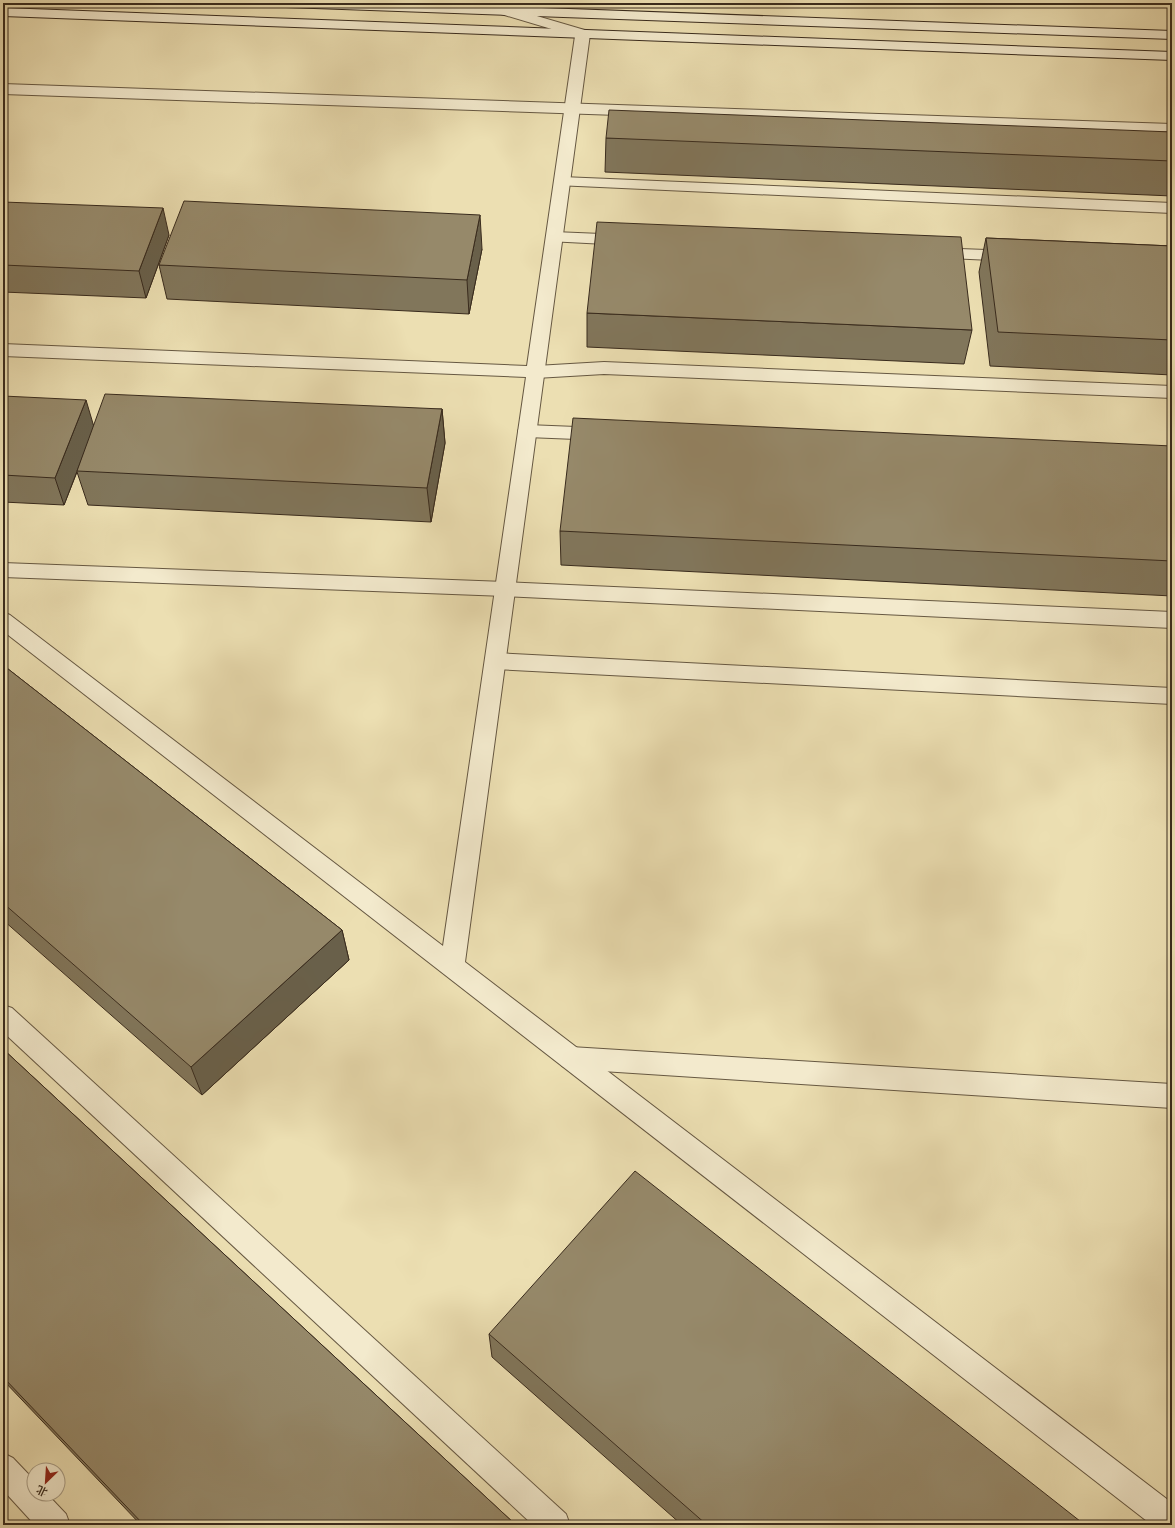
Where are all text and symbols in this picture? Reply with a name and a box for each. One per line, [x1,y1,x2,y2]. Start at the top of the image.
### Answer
north arrow [26,1462,66,1502]
text: 北 [34,1482,50,1499]

